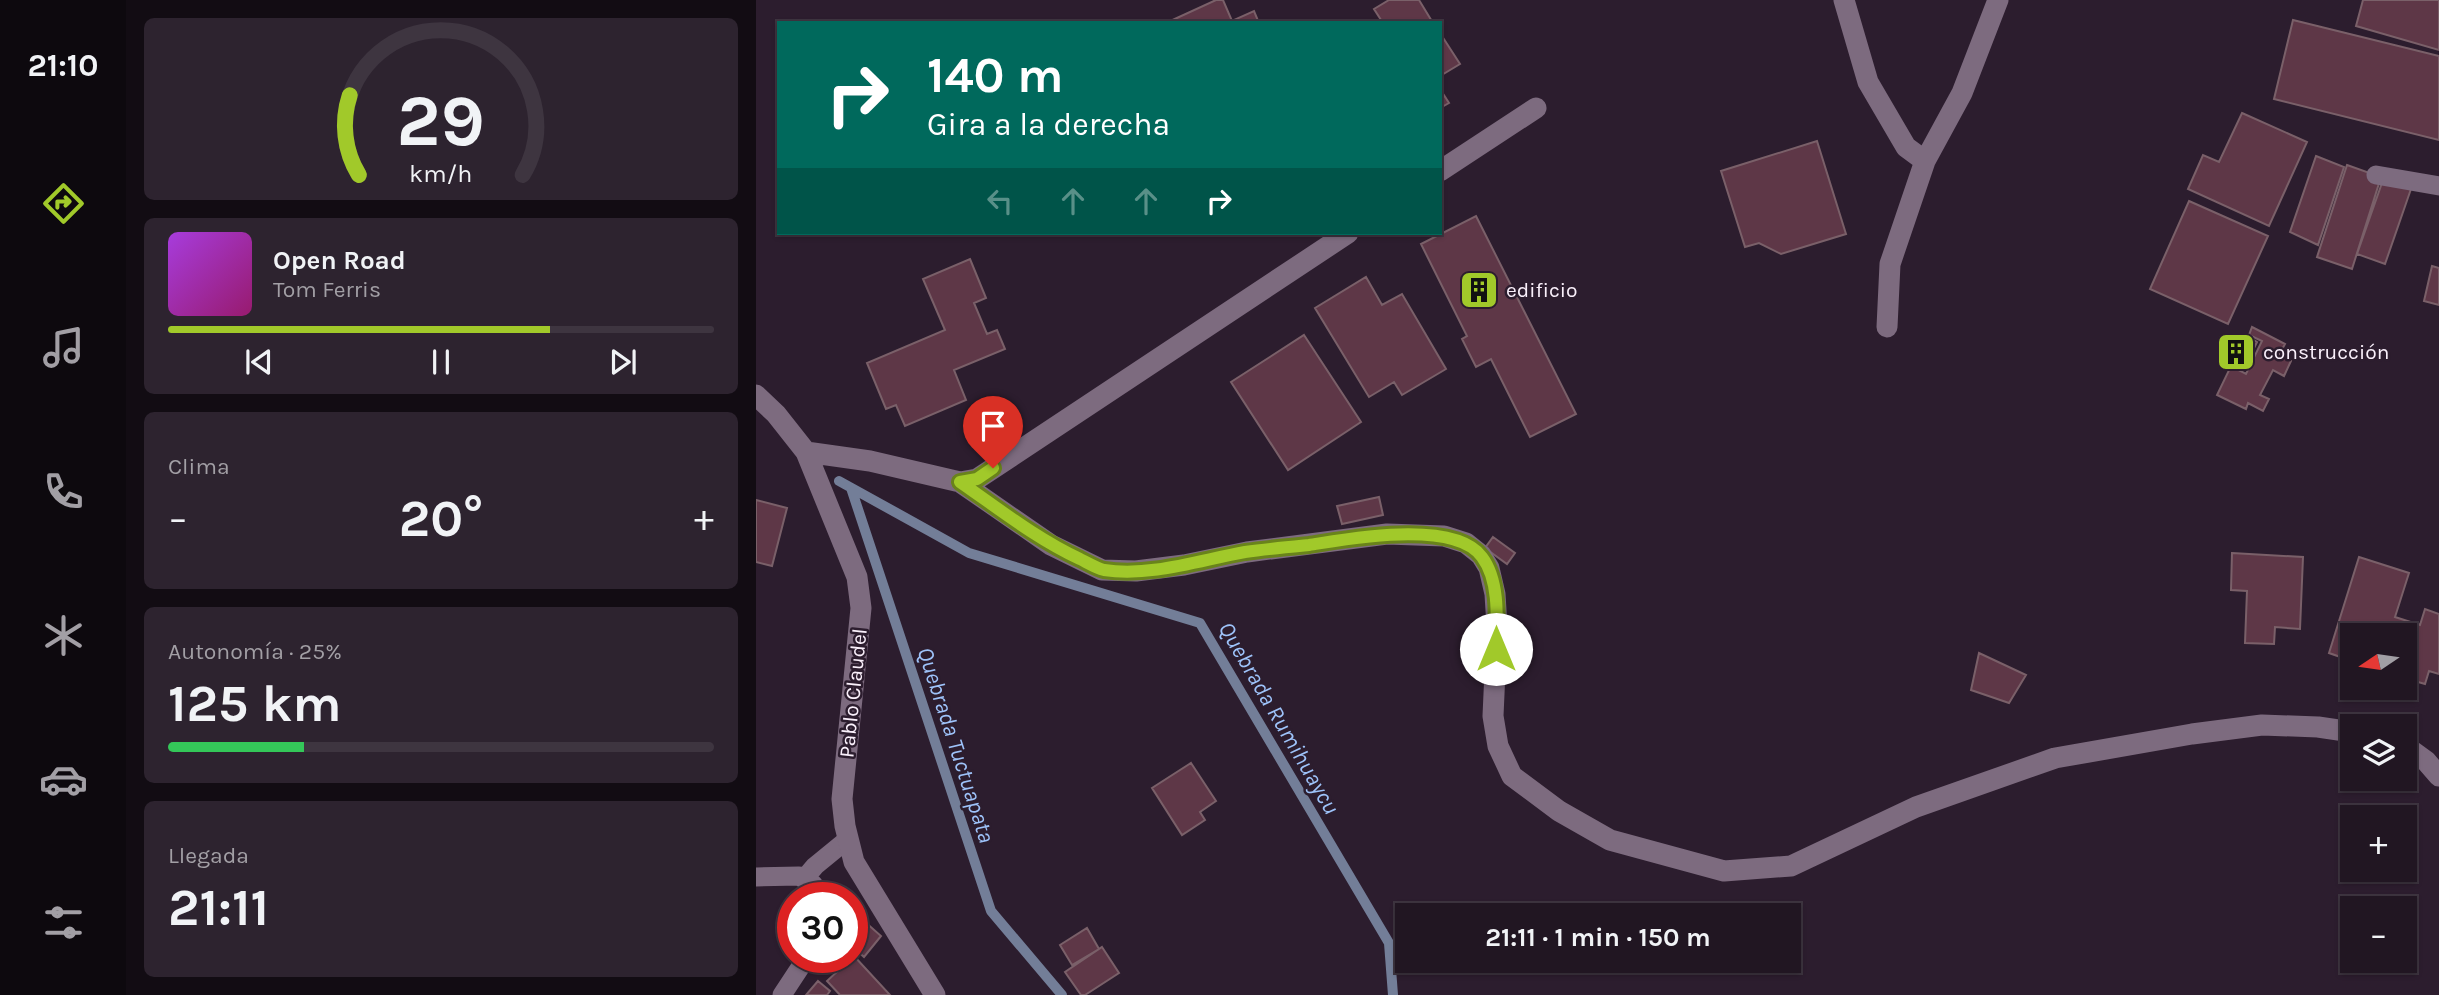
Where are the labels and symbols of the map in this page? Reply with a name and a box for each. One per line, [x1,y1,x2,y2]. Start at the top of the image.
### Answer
building icon: edificio [1458,269,1500,311]
place label: edificio [1506,278,1578,302]
building icon: construcción [2215,331,2257,373]
place label: construcción [2263,340,2389,364]
pin [963,396,1023,468]
position arrow [1459,612,1533,686]
water label: Quebrada Rumihuaycu [1213,617,1345,819]
north arrow [2340,623,2417,700]
street label: Pablo Claudel [834,627,872,759]
water label: Quebrada Tuctuapata [912,644,1000,846]
speed limit sign: 30 [777,882,868,973]

